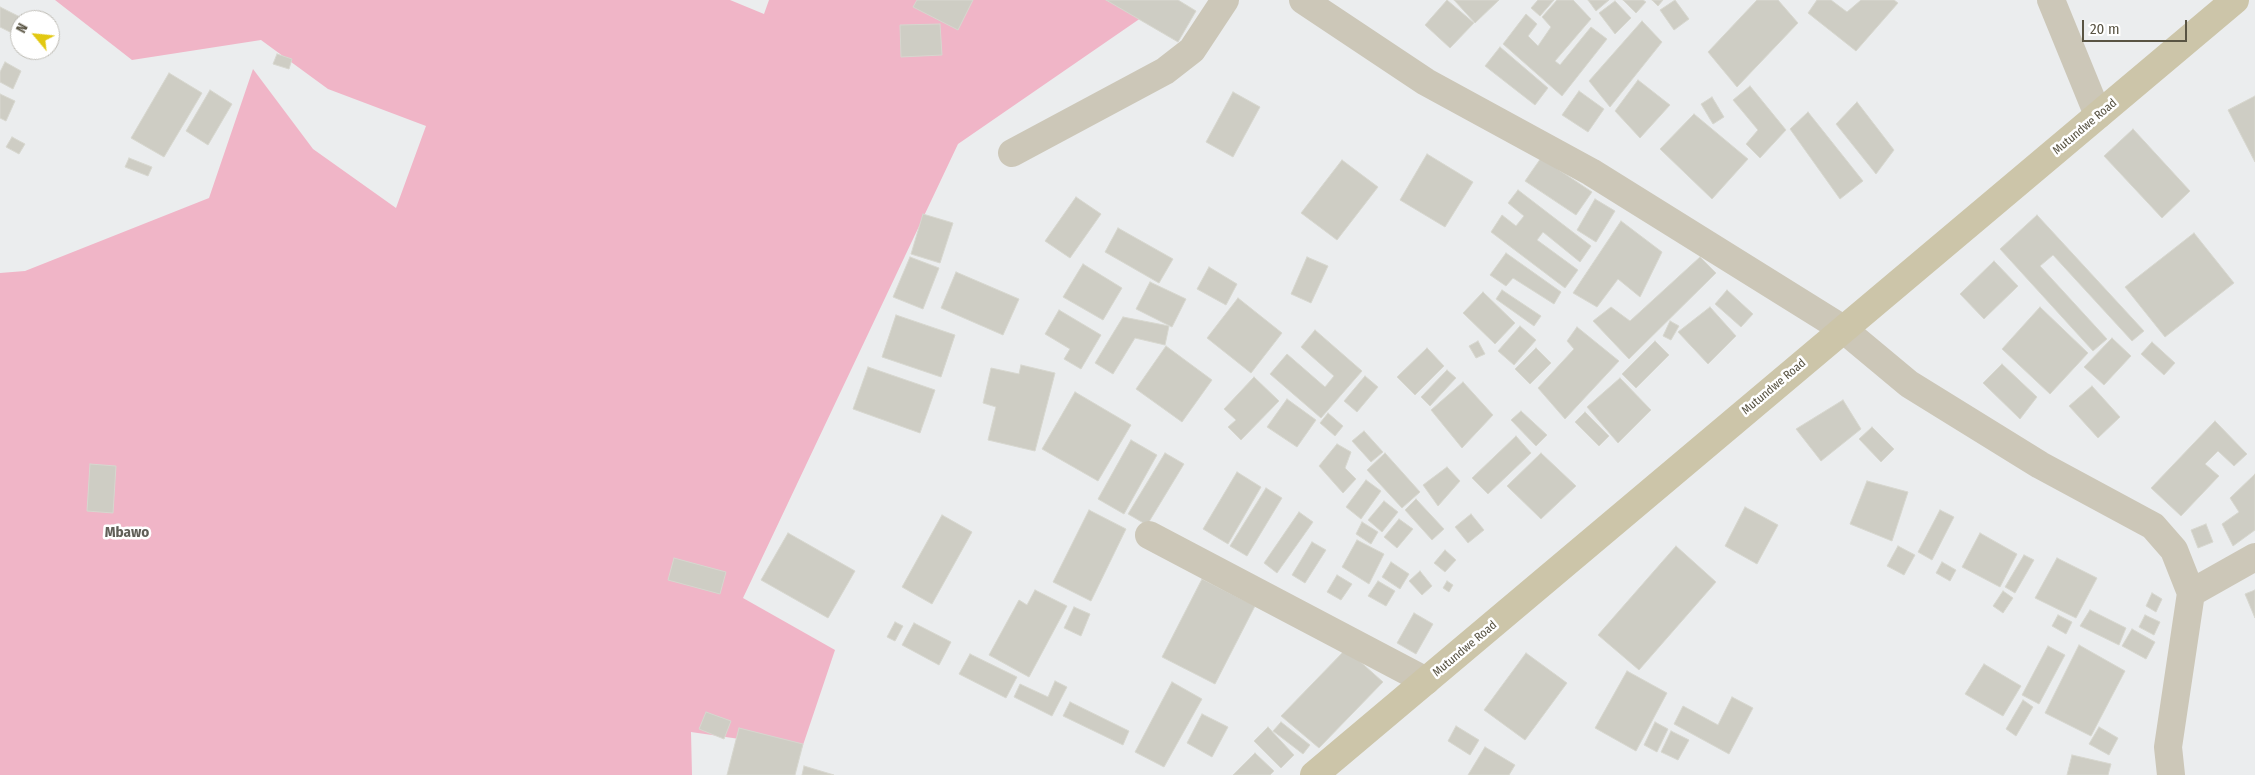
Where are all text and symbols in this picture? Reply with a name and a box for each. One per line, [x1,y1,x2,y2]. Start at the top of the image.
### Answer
north arrow [10,10,60,60]
scale bar [2085,10,2190,42]
text: 20 m [2090,20,2120,38]
text: N [13,21,32,36]
street label: Mutundwe Road [2050,96,2120,158]
street label: Mutundwe Road [1739,356,1809,418]
district label: Mbawo [105,524,149,542]
street label: Mutundwe Road [1430,618,1500,680]

